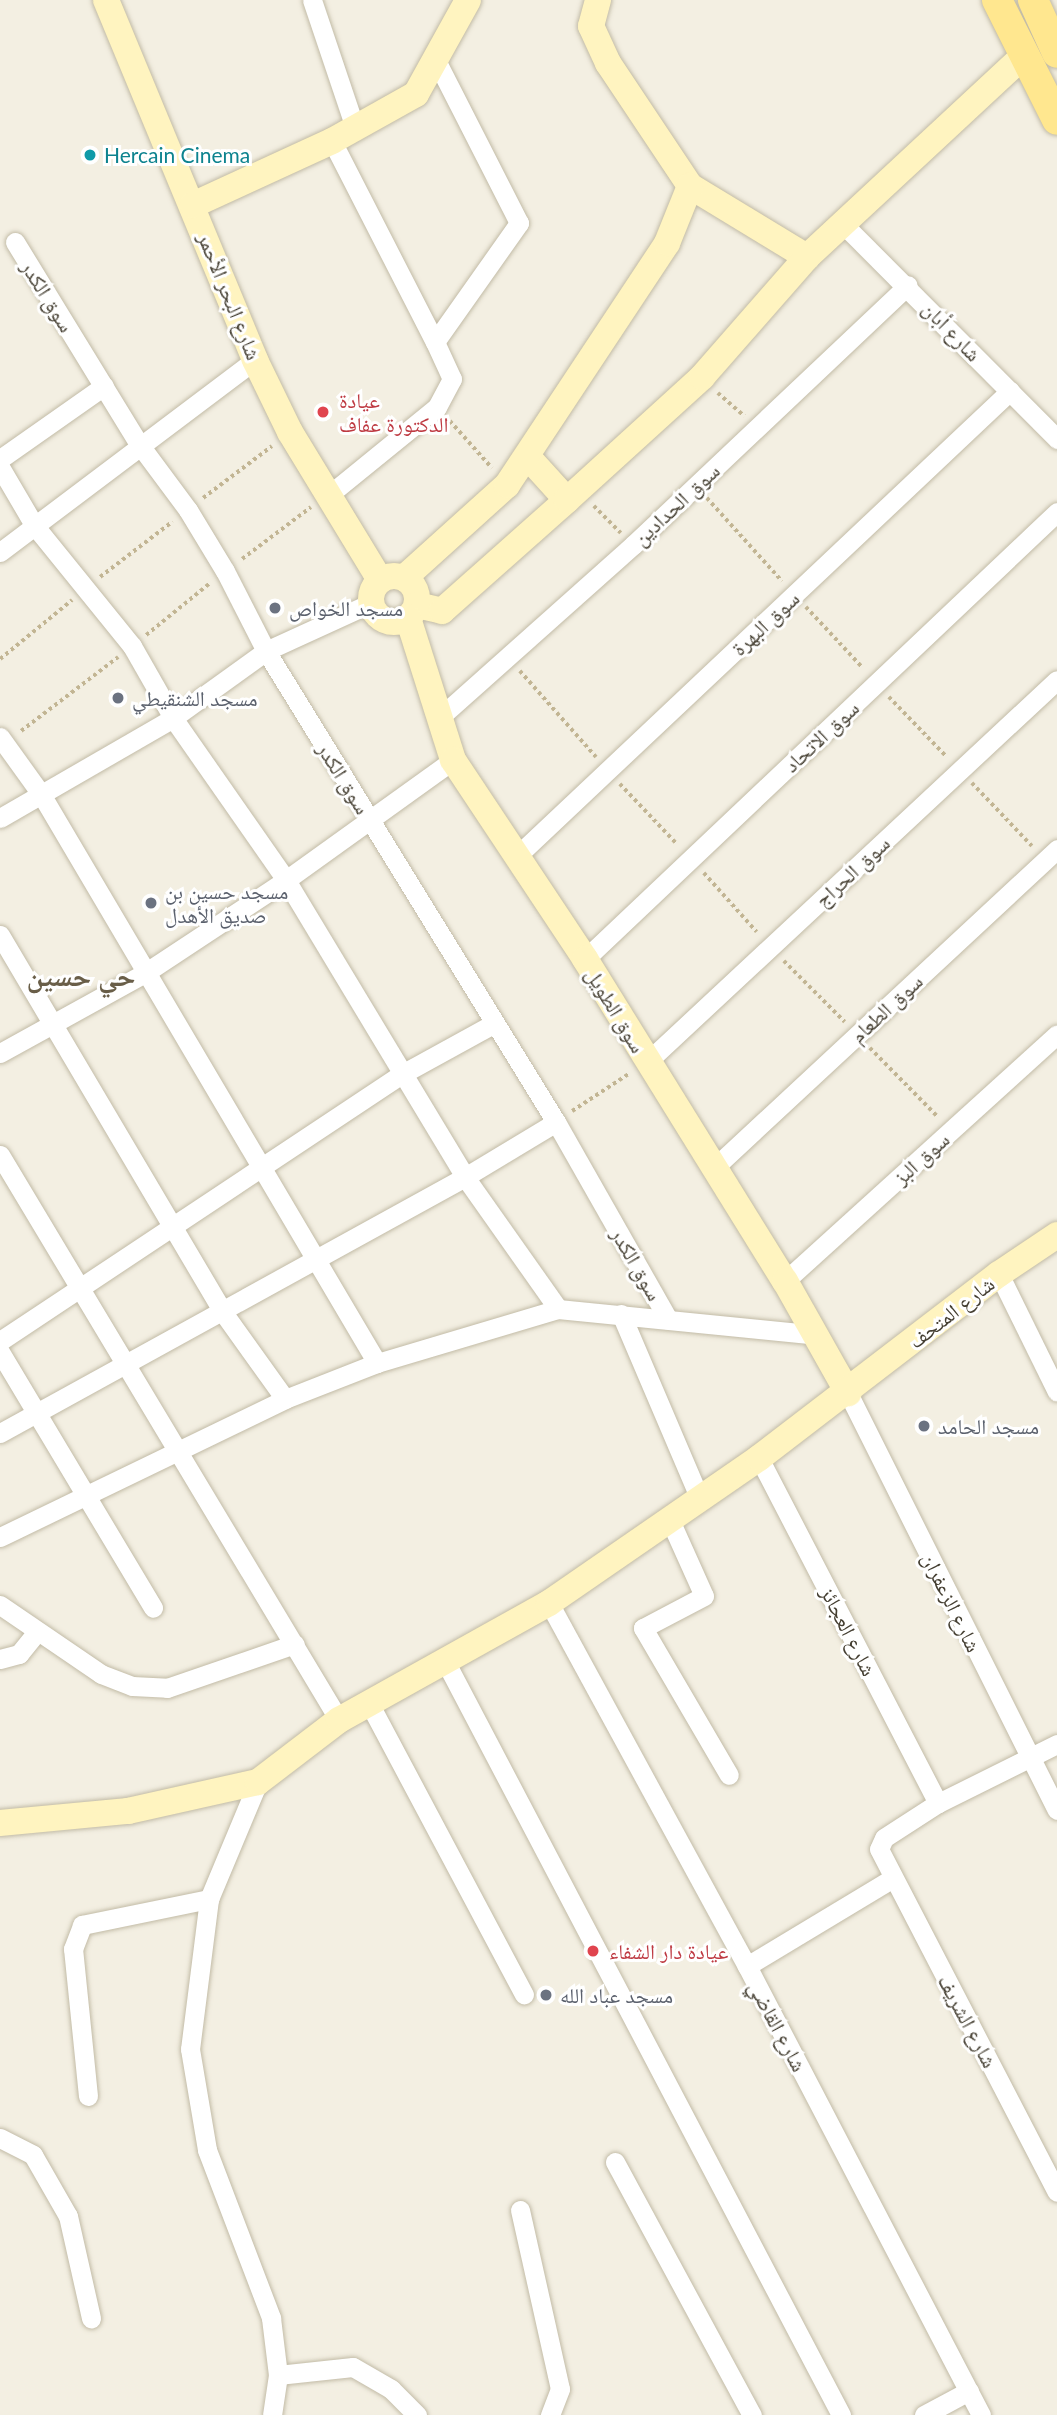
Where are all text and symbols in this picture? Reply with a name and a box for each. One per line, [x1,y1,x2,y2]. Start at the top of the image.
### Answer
place label: Hercain Cinema [104,142,250,168]
marker: Hercain Cinema [82,147,98,163]
street label: شارع البحر الأحمر [193,229,267,363]
street label: سوق الكدر [16,256,80,336]
street label: شارع أبان [917,296,987,366]
place label: عيادة الدكتورة عفاف [339,387,448,437]
marker: عيادة الدكتورة عفاف [313,402,333,422]
street label: سوق الحدادين [627,458,725,550]
street label: سوق البهرة [726,585,804,661]
place label: مسجد الخواص [289,595,403,621]
marker: مسجد الخواص [267,600,283,616]
place label: مسجد الشنقيطي [132,685,258,711]
marker: مسجد الشنقيطي [110,690,126,706]
street label: سوق الاتحاد [778,695,864,777]
street label: سوق الكدر [312,738,376,818]
street label: سوق الحراج [809,830,895,912]
place label: مسجد حسين بن صديق الأهدل [165,878,288,928]
marker: مسجد حسين بن صديق الأهدل [143,895,159,911]
district label: حي حسين [27,958,135,992]
street label: سوق الطويل [581,963,651,1057]
street label: سوق الطعام [845,968,927,1048]
street label: سوق البز [888,1126,954,1190]
street label: سوق الكدر [606,1223,668,1305]
street label: شارع المتحف [903,1271,999,1353]
place label: مسجد الحامد [938,1413,1039,1439]
marker: مسجد الحامد [916,1418,932,1434]
street label: شارع الزعفران [917,1548,987,1656]
street label: شارع العجائز [816,1582,882,1680]
place label: عيادة دار الشفاء [609,1938,728,1964]
marker: عيادة دار الشفاء [583,1941,603,1961]
street label: شارع الشريف [933,1970,1003,2072]
street label: شارع القاضي [744,1976,812,2076]
place label: مسجد عباد الله [560,1982,673,2008]
marker: مسجد عباد الله [538,1987,554,2003]

